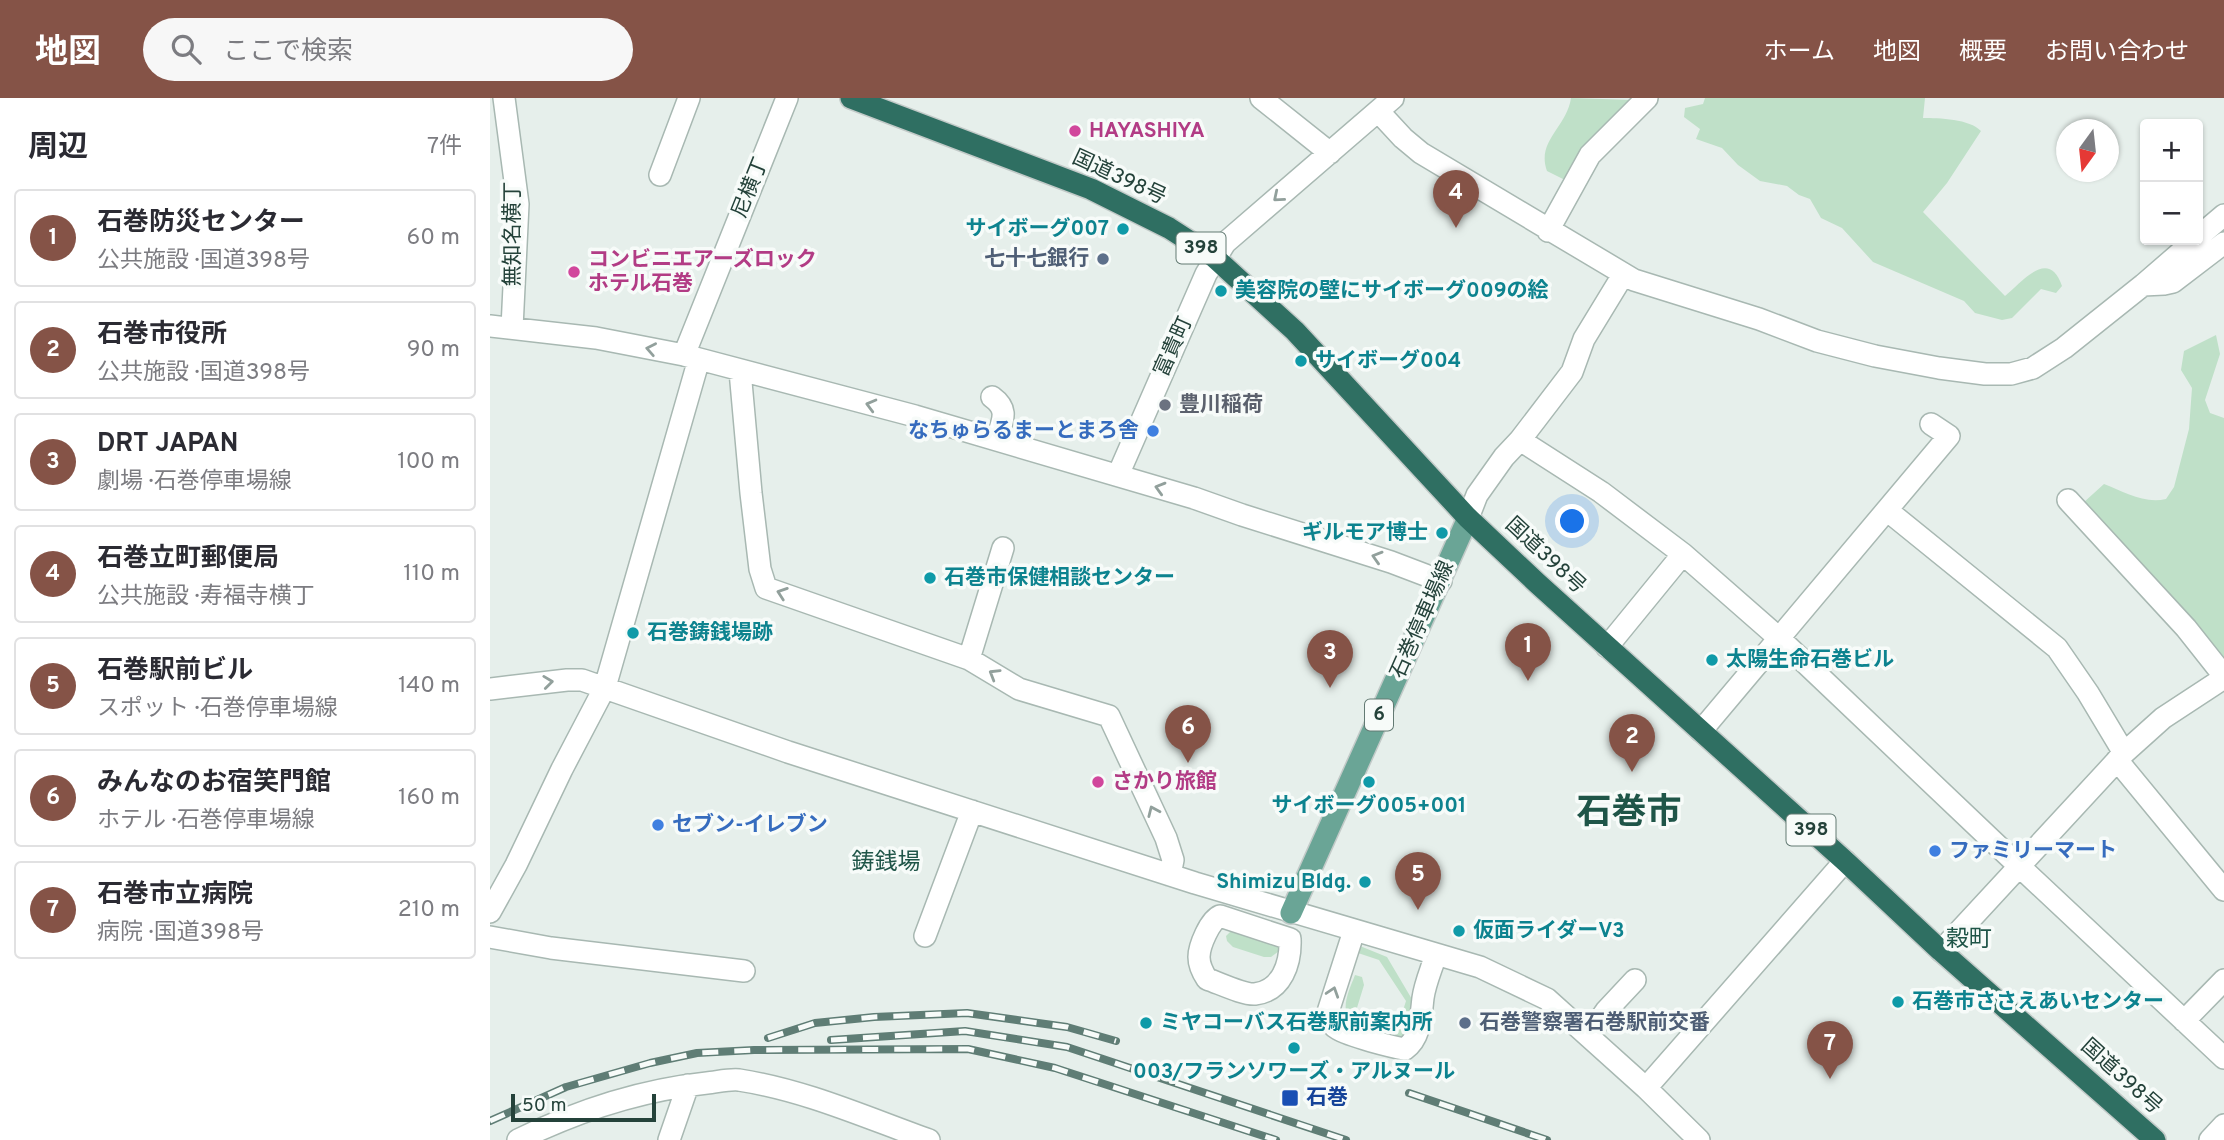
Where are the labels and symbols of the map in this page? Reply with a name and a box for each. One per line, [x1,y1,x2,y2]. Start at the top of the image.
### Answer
place label: HAYASHIYA [1089,118,1205,145]
north arrow [2056,119,2119,182]
marker: HAYASHIYA [1067,123,1083,139]
street label: 国道398号 [1068,145,1170,211]
street label: 尼横丁 [727,154,775,222]
pin: 4 [1433,170,1479,228]
street label: 無知名横丁 [500,182,527,287]
one-way arrow [1273,189,1286,201]
place label: サイボーグ007 [965,216,1109,243]
marker: サイボーグ007 [1115,221,1131,237]
road number: 398 [1176,232,1226,264]
place label: 七十七銀行 [984,246,1089,273]
place label: コンビニエアーズロック ホテル石巻 [588,247,817,298]
marker: 七十七銀行 [1095,251,1111,267]
marker: コンビニエアーズロック ホテル石巻 [566,264,582,280]
place label: 美容院の壁にサイボーグ009の絵 [1235,278,1549,305]
marker: 美容院の壁にサイボーグ009の絵 [1213,283,1229,299]
street label: 富貴町 [1149,313,1199,381]
one-way arrow [645,342,657,357]
place label: サイボーグ004 [1315,348,1461,375]
marker: サイボーグ004 [1293,353,1309,369]
place label: 豊川稲荷 [1179,392,1263,419]
marker: 豊川稲荷 [1157,397,1173,413]
one-way arrow [865,399,877,413]
place label: なちゅらるまーとまろ舎 [908,418,1139,445]
marker: なちゅらるまーとまろ舎 [1145,423,1161,439]
one-way arrow [1155,481,1167,496]
your location [1555,504,1589,538]
street label: 国道398号 [1499,512,1591,600]
place label: ギルモア博士 [1302,520,1428,547]
marker: ギルモア博士 [1434,525,1450,541]
one-way arrow [1371,551,1383,566]
street label: 石巻停車場線 [1385,557,1461,683]
place label: 石巻市保健相談センター [944,565,1175,592]
marker: 石巻市保健相談センター [922,570,938,586]
one-way arrow [776,587,788,602]
place label: 石巻鋳銭場跡 [647,620,773,647]
pin: 1 [1505,623,1551,681]
marker: 石巻鋳銭場跡 [625,625,641,641]
pin: 3 [1307,630,1353,688]
place label: 太陽生命石巻ビル [1726,647,1894,674]
marker: 太陽生命石巻ビル [1704,652,1720,668]
one-way arrow [989,669,1002,682]
one-way arrow [542,675,554,690]
road number: 6 [1365,700,1393,730]
pin: 6 [1165,705,1211,763]
pin: 2 [1609,714,1655,772]
place label: さかり旅館 [1112,769,1217,796]
marker: さかり旅館 [1090,774,1106,790]
marker: サイボーグ005+001 [1361,774,1377,790]
district label: 石巻市 [1576,792,1682,836]
place label: サイボーグ005+001 [1272,793,1466,820]
one-way arrow [1147,805,1161,818]
place label: セブン-イレブン [672,812,828,839]
road number: 398 [1786,814,1836,846]
marker: セブン-イレブン [650,817,666,833]
place label: ファミリーマート [1949,838,2117,865]
marker: ファミリーマート [1927,843,1943,859]
district label: 鋳銭場 [852,849,921,878]
pin: 5 [1395,852,1441,910]
place label: Shimizu Bldg. [1216,869,1351,896]
marker: Shimizu Bldg. [1357,874,1373,890]
place label: 仮面ライダーV3 [1473,918,1625,945]
marker: 仮面ライダーV3 [1451,923,1467,939]
district label: 穀町 [1946,926,1992,955]
one-way arrow [1325,987,1340,999]
place label: 石巻市ささえあいセンター [1912,989,2164,1016]
marker: 石巻市ささえあいセンター [1890,994,1906,1010]
place label: ミヤコーバス石巻駅前案内所 [1160,1010,1433,1037]
place label: 石巻警察署石巻駅前交番 [1479,1010,1710,1037]
marker: ミヤコーバス石巻駅前案内所 [1138,1015,1154,1031]
marker: 石巻警察署石巻駅前交番 [1457,1015,1473,1031]
pin: 7 [1807,1021,1853,1079]
street label: 国道398号 [2075,1033,2167,1121]
marker: 003/フランソワーズ・アルヌール [1286,1040,1302,1056]
place label: 003/フランソワーズ・アルヌール [1133,1059,1455,1086]
place label: 石巻 [1306,1085,1348,1112]
marker: 石巻 [1280,1088,1300,1108]
scale bar [511,1091,656,1123]

